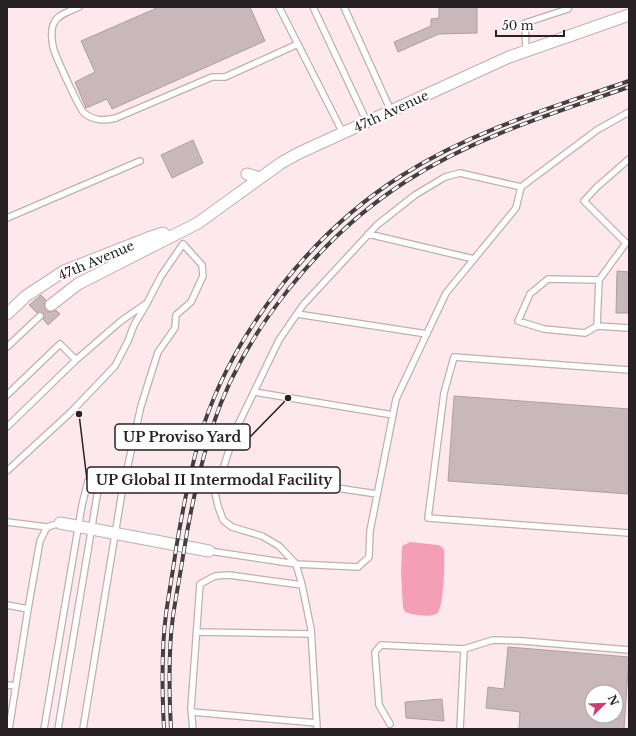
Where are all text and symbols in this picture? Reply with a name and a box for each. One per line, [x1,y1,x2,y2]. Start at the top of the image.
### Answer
scale bar [496,12,564,38]
text: 50 m [502,18,534,33]
street label: 47th Avenue [351,87,431,136]
street label: 47th Avenue [56,237,137,284]
callout: UP Proviso Yard [115,424,250,450]
text: UP Proviso Yard [123,428,241,446]
callout: UP Global II Intermodal Facility [87,467,340,493]
text: UP Global II Intermodal Facility [96,471,333,489]
north arrow [584,684,624,724]
text: N [605,693,622,708]

